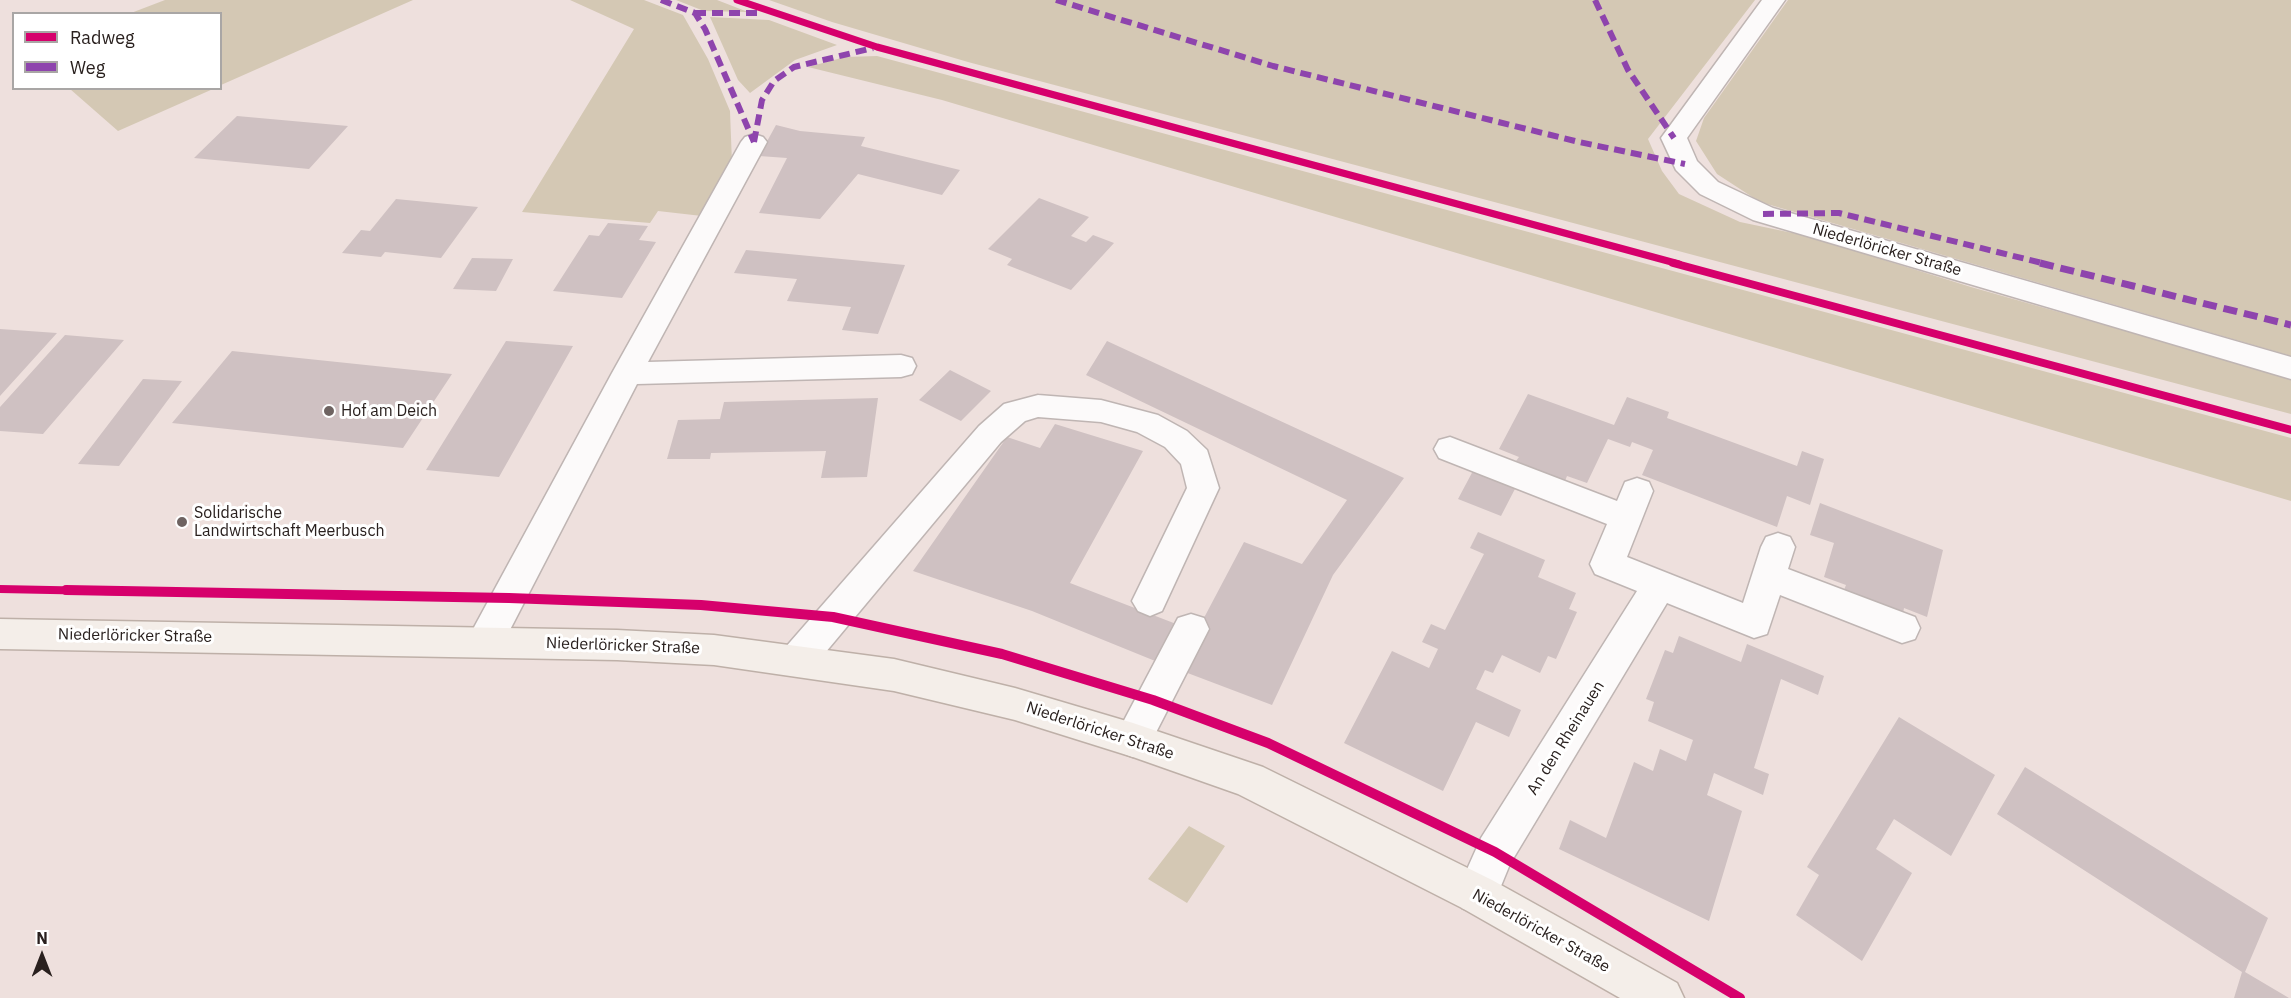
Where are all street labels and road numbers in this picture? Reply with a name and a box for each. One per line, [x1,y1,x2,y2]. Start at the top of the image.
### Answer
street label: Niederlöricker Straße [1810,220,1964,280]
street label: Niederlöricker Straße [58,625,212,647]
street label: Niederlöricker Straße [546,634,700,658]
street label: An den Rheinauen [1523,677,1609,799]
street label: Niederlöricker Straße [1024,698,1176,764]
street label: Niederlöricker Straße [1469,885,1613,977]

